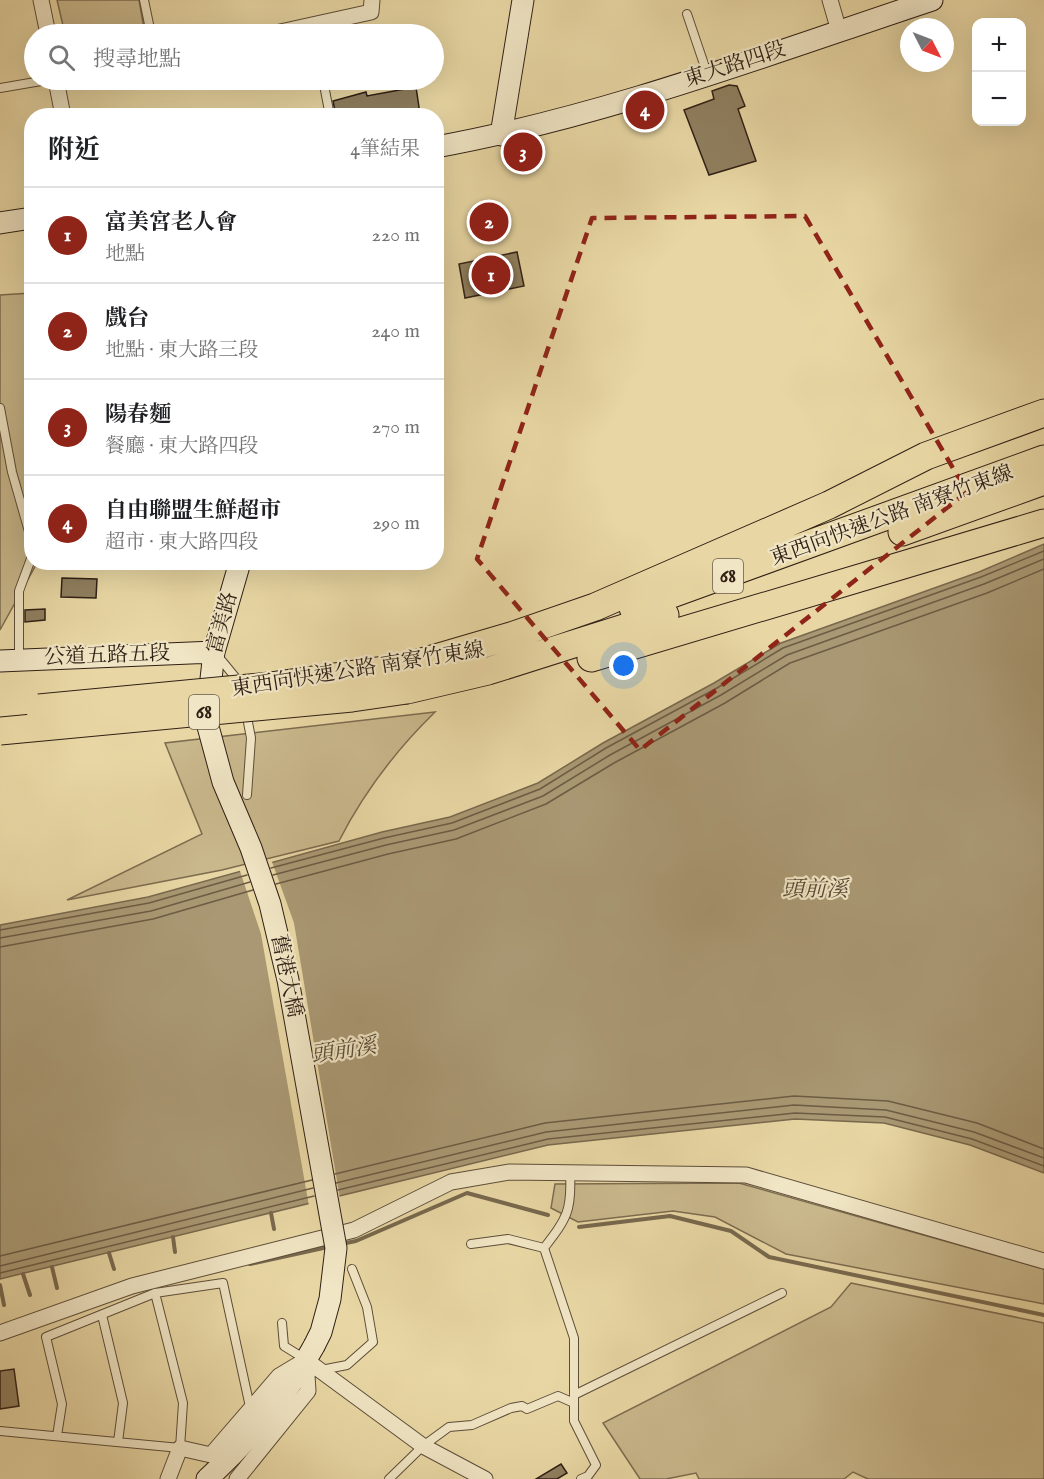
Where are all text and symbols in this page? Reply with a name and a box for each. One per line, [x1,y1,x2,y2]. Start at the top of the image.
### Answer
north arrow [900,18,954,72]
map controls [972,18,1026,126]
button: + [972,18,1026,72]
search box [24,24,444,90]
street label: 東大路四段 [681,36,789,94]
icon: search [45,41,78,74]
text: 搜尋地點 [93,46,181,74]
button: − [972,72,1026,126]
pin: 4 [626,88,664,132]
pin: 3 [504,130,542,174]
text: 附近 [48,134,100,167]
text: 4筆結果 [350,137,420,162]
pin: 2 [470,200,508,244]
text: 富美宮老人會 [105,209,237,237]
text: 1 [64,223,71,248]
text: 220 m [372,223,420,248]
text: 地點 [105,242,145,267]
pin: 1 [472,252,510,298]
text: 戲台 [105,305,149,333]
text: 2 [63,319,72,344]
text: 240 m [371,319,420,344]
text: 地點 · 東大路三段 [105,338,258,363]
text: 陽春麵 [105,401,171,429]
text: 3 [64,415,71,440]
text: 270 m [372,415,420,440]
text: 餐廳 · 東大路四段 [105,434,258,459]
street label: 東西向快速公路 南寮竹東線 [767,459,1017,573]
text: 自由聯盟生鮮超市 [105,497,281,525]
text: 4 [63,511,72,536]
text: 290 m [372,511,420,536]
text: 超市 · 東大路四段 [105,530,258,555]
road number: 68 [713,559,743,593]
street label: 富美路 [202,589,244,657]
street label: 東西向快速公路 南寮竹東線 [229,637,487,703]
street label: 公道五路五段 [44,640,170,672]
your location [609,651,638,680]
road number: 68 [189,695,219,729]
water label: 頭前溪 [782,876,850,904]
street label: 舊港大橋 [264,932,308,1020]
water label: 頭前溪 [309,1032,381,1070]

